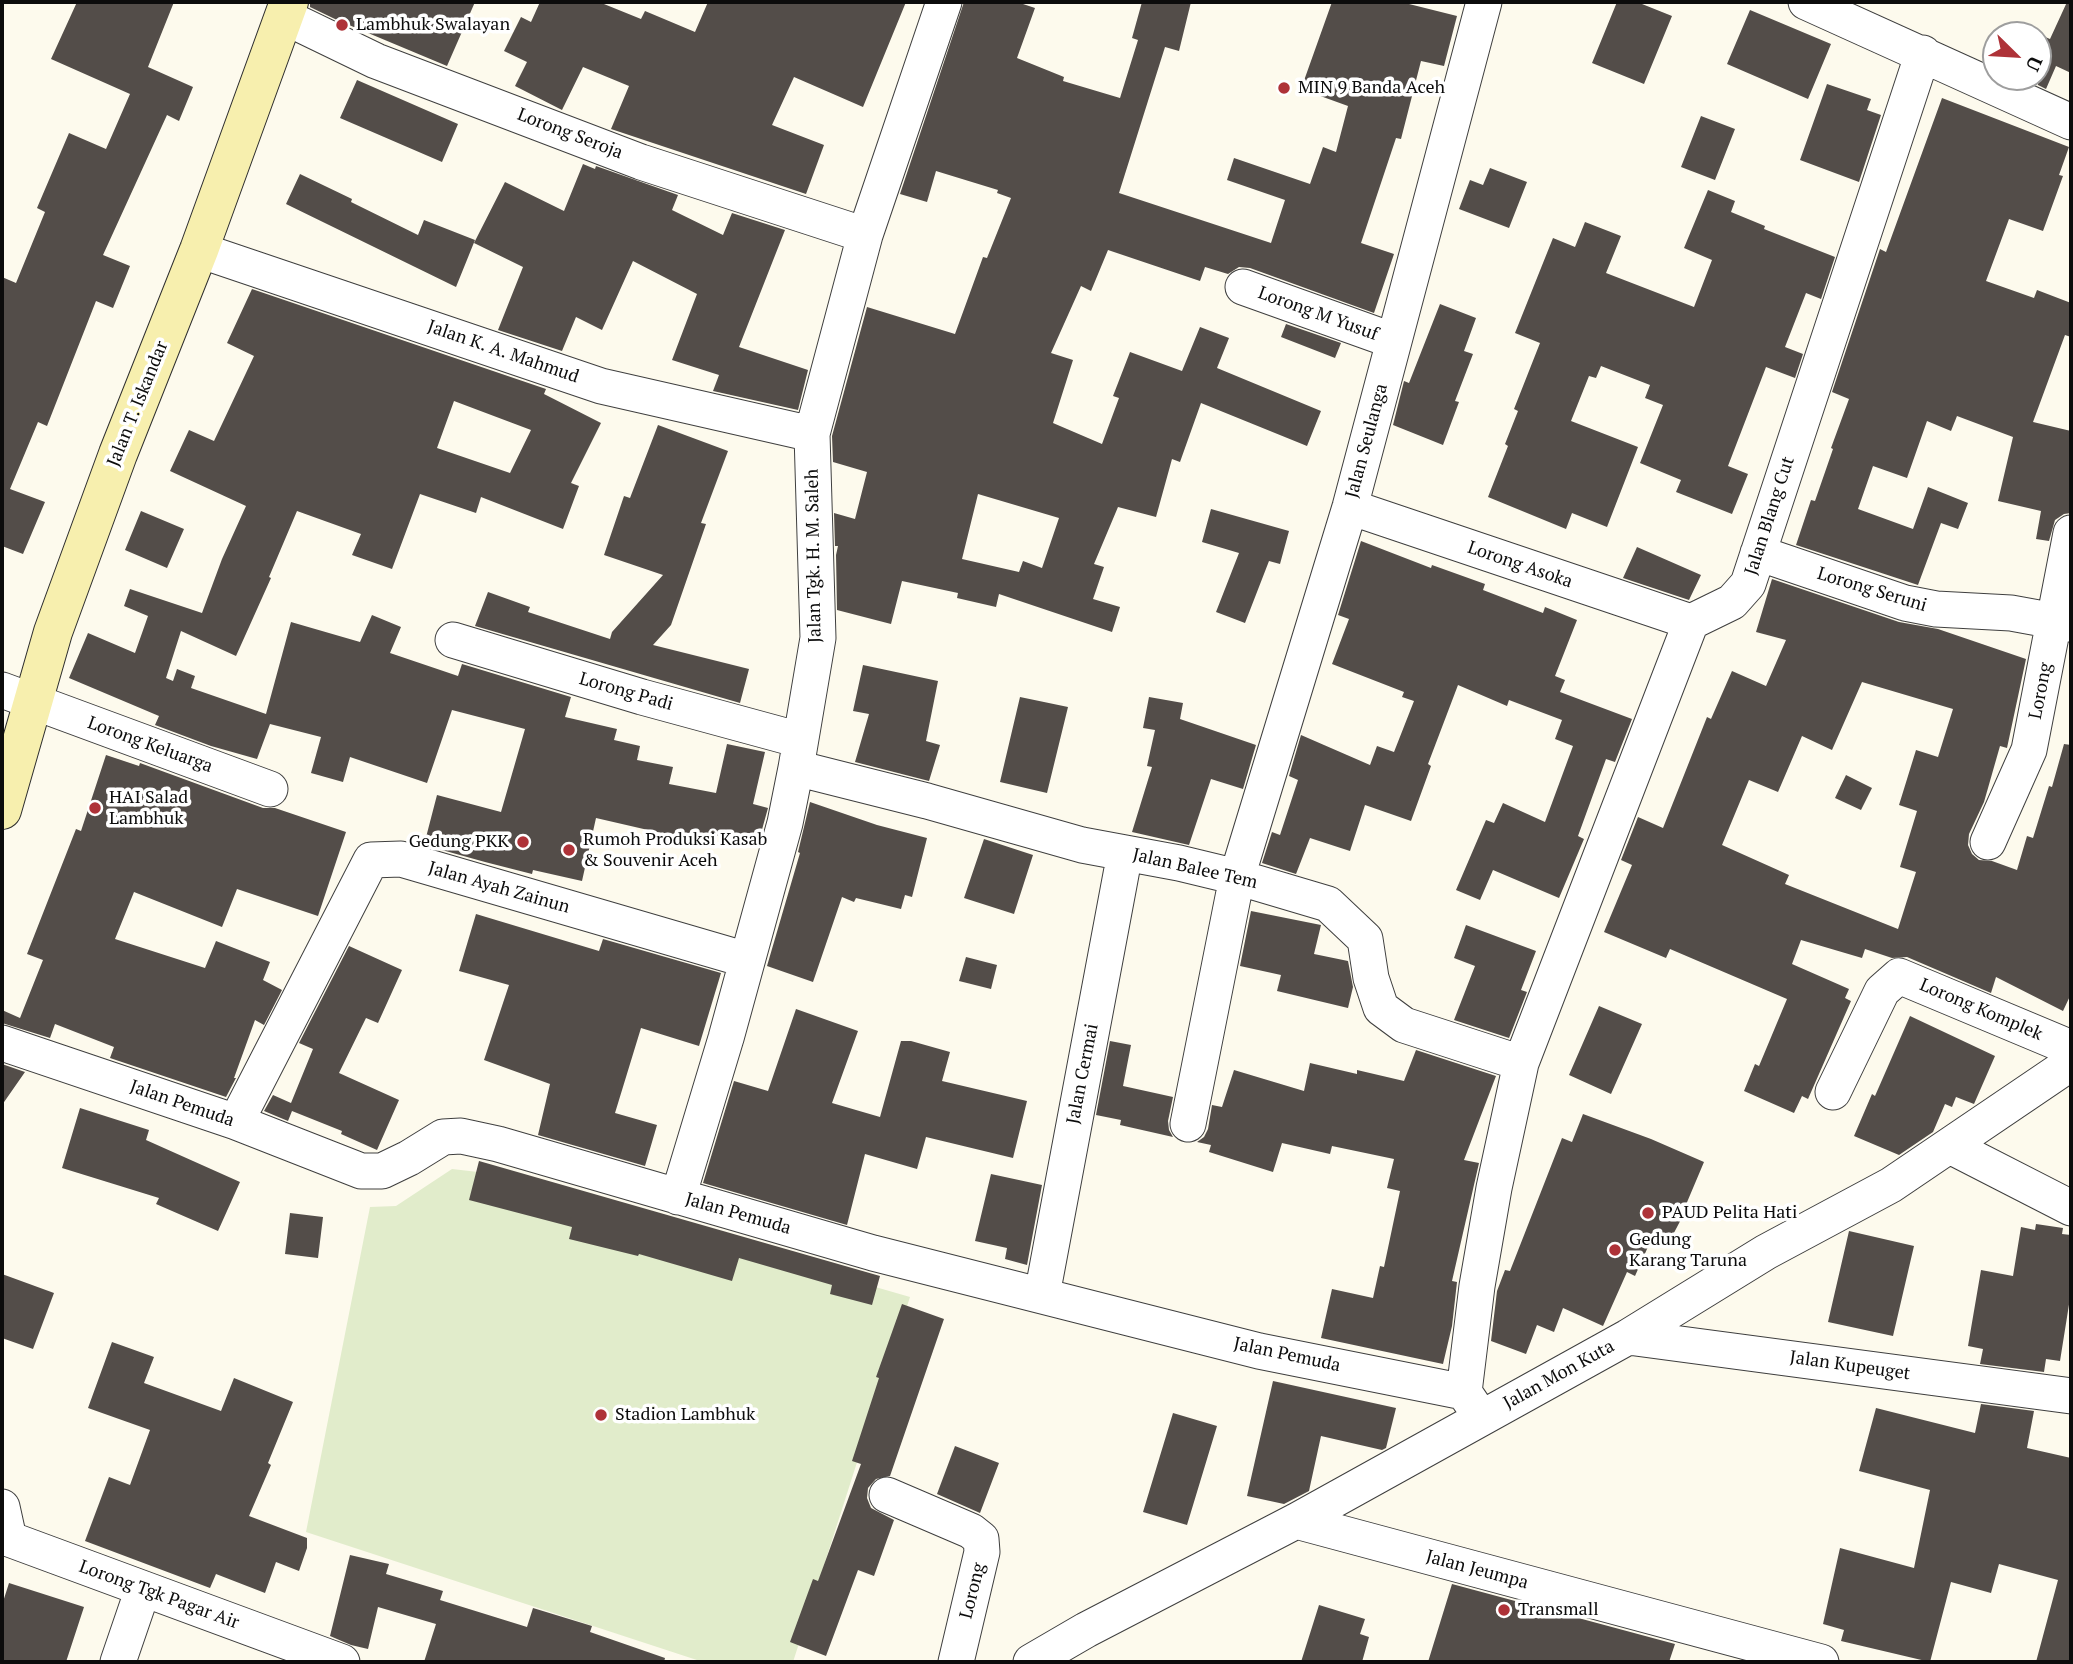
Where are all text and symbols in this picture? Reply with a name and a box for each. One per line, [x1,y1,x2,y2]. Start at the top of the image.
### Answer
place label: Lambhuk Swalayan [356,14,510,36]
marker: Lambhuk Swalayan [334,17,350,33]
north arrow [1982,21,2052,91]
text: U [2021,53,2049,75]
place label: MIN 9 Banda Aceh [1298,77,1445,99]
marker: MIN 9 Banda Aceh [1276,80,1292,96]
street label: Lorong Seroja [514,104,626,164]
street label: Lorong M Yusuf [1255,282,1381,346]
street label: Jalan K. A. Mahmud [424,316,582,388]
street label: Jalan T. Iskandar [103,338,173,470]
street label: Jalan Seulanga [1341,381,1393,501]
street label: Jalan Blang Cut [1741,454,1799,578]
street label: Jalan Tgk. H. M. Saleh [802,469,826,643]
street label: Lorong Asoka [1465,537,1575,593]
street label: Lorong Seruni [1815,563,1929,617]
street label: Lorong [2025,661,2057,721]
street label: Lorong Padi [577,668,675,716]
street label: Lorong Keluarga [85,712,215,778]
place label: HAI Salad Lambhuk [109,787,188,830]
marker: HAI Salad Lambhuk [87,800,103,816]
place label: Rumoh Produksi Kasab & Souvenir Aceh [583,829,767,872]
place label: Gedung PKK [409,831,509,853]
marker: Gedung PKK [515,834,531,850]
marker: Rumoh Produksi Kasab & Souvenir Aceh [561,842,577,858]
street label: Jalan Balee Tem [1130,844,1260,894]
street label: Jalan Ayah Zainun [426,857,572,919]
street label: Lorong Komplek [1916,974,2046,1046]
street label: Jalan Cermai [1063,1022,1103,1126]
street label: Jalan Pemuda [127,1076,237,1132]
street label: Jalan Pemuda [683,1189,793,1239]
place label: PAUD Pelita Hati [1662,1202,1797,1224]
marker: PAUD Pelita Hati [1640,1205,1656,1221]
place label: Gedung Karang Taruna [1629,1229,1747,1272]
marker: Gedung Karang Taruna [1607,1242,1623,1258]
street label: Jalan Pemuda [1231,1333,1343,1377]
street label: Jalan Mon Kuta [1500,1336,1618,1414]
street label: Jalan Kupeuget [1788,1347,1912,1385]
place label: Stadion Lambhuk [615,1404,755,1426]
marker: Stadion Lambhuk [593,1407,609,1423]
street label: Jalan Jeumpa [1423,1546,1531,1594]
street label: Lorong Tgk Pagar Air [76,1556,242,1634]
street label: Lorong [956,1561,990,1621]
place label: Transmall [1518,1599,1599,1621]
marker: Transmall [1496,1602,1512,1618]

